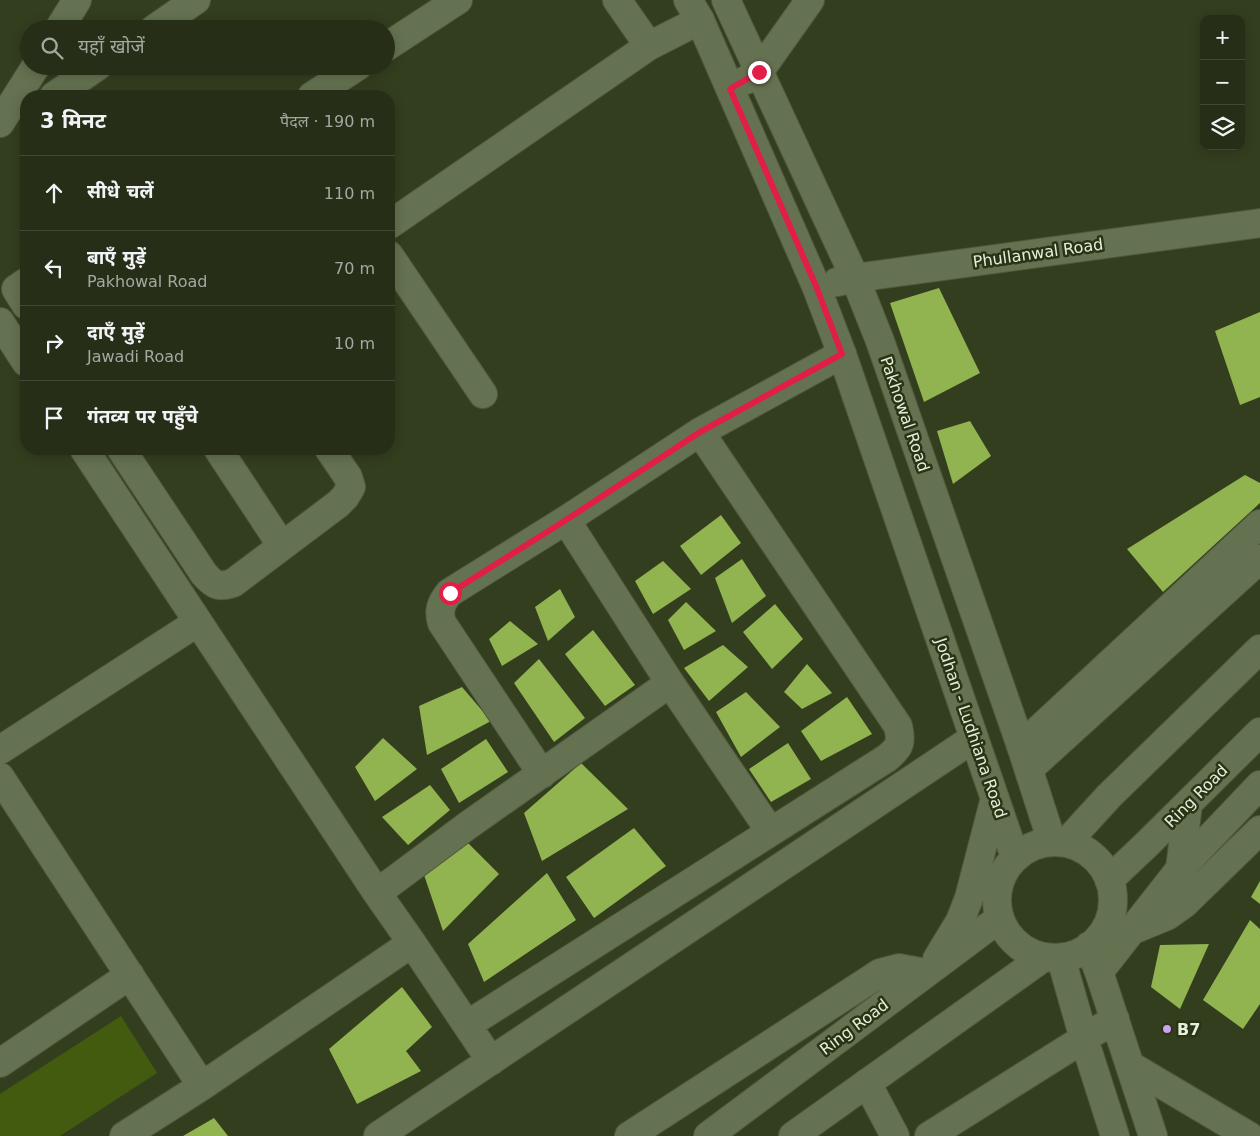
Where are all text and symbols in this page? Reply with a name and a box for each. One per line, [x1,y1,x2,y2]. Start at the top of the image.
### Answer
map controls [1200,15,1245,150]
button: + [1200,15,1245,60]
search box [20,20,395,75]
icon: search [38,34,66,62]
text: यहाँ खोजें [78,35,145,57]
button: − [1200,60,1245,105]
route end [748,61,771,84]
button: layers [1200,105,1245,150]
text: 3 मिनट [40,109,106,133]
text: पैदल · 190 m [280,112,375,131]
icon: ahead [40,179,68,207]
text: सीधे चलें [87,180,154,202]
text: 110 m [324,184,375,203]
street label: Phullanwal Road [972,234,1104,272]
text: बाएँ मुड़ें [87,246,146,268]
icon: left [40,254,68,282]
text: 70 m [334,259,375,278]
text: Pakhowal Road [87,272,208,291]
text: दाएँ मुड़ें [87,321,145,343]
icon: right [40,329,68,357]
text: 10 m [334,334,375,353]
text: Jawadi Road [87,347,184,366]
street label: Pakhowal Road [876,354,934,474]
icon: arrive [40,404,68,432]
text: गंतव्य पर पहुँचे [87,405,198,427]
route start [439,582,462,605]
street label: Jodhan - Ludhiana Road [931,635,1011,821]
street label: Ring Road [1161,761,1231,831]
street label: Ring Road [816,995,892,1059]
place label: B7 [1177,1020,1200,1039]
marker: B7 [1161,1023,1173,1035]

